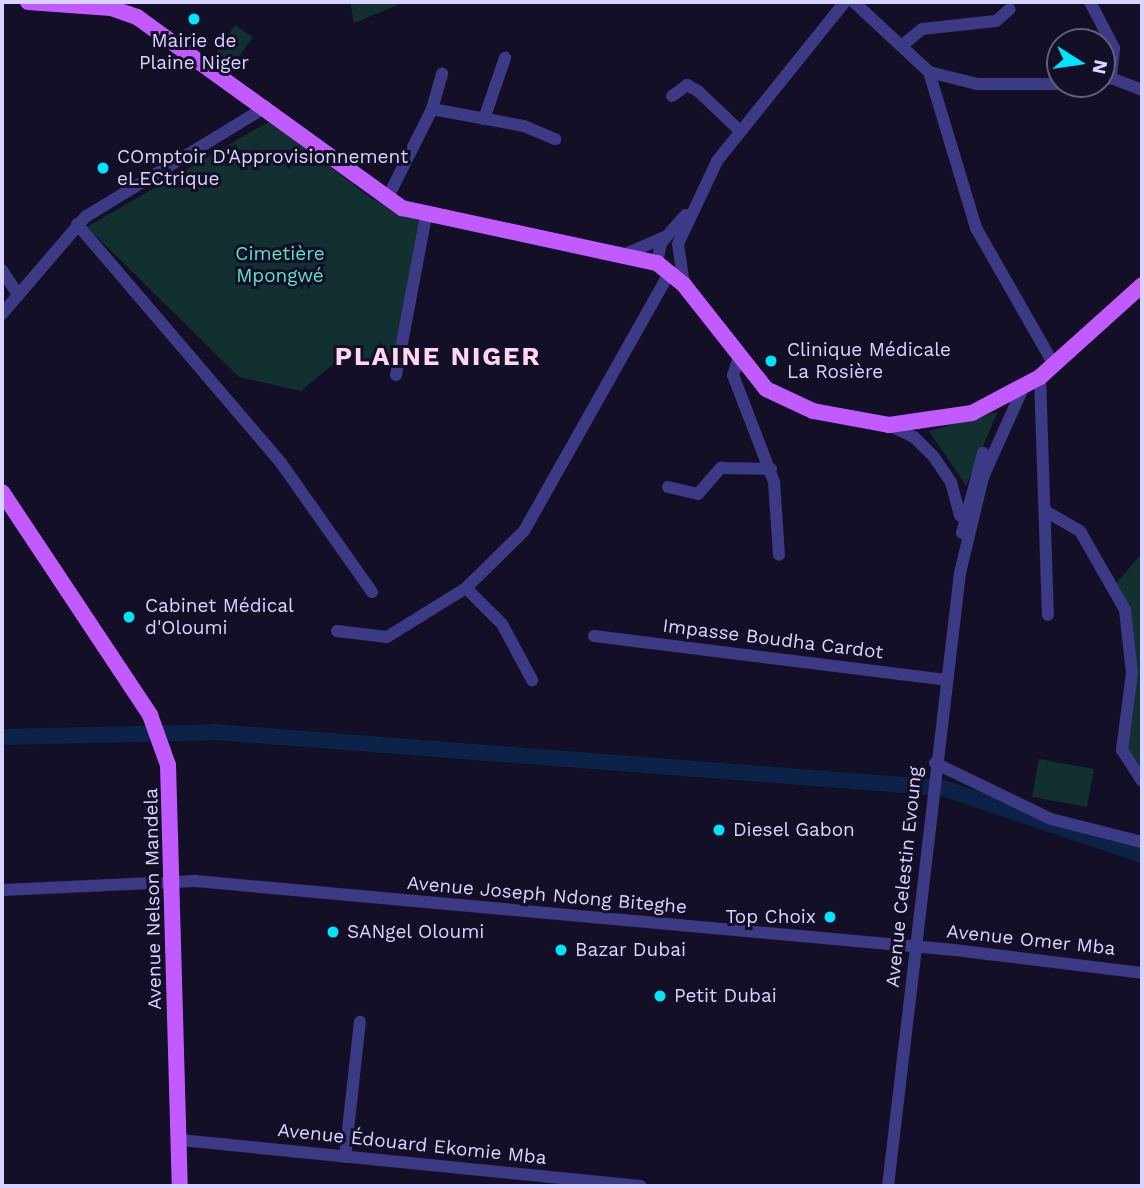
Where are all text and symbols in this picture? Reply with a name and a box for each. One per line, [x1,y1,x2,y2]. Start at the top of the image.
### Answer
marker: Mairie de Plaine Niger [186,11,202,27]
north arrow [1046,28,1116,98]
place label: Mairie de Plaine Niger [139,30,249,74]
text: N [1087,58,1113,76]
place label: COmptoir D'Approvisionnement eLECtrique [117,146,409,190]
marker: COmptoir D'Approvisionnement eLECtrique [95,160,111,176]
park label: Cimetière Mpongwé [235,243,325,287]
place label: Clinique Médicale La Rosière [787,339,951,383]
district label: PLAINE NIGER [336,341,540,373]
marker: Clinique Médicale La Rosière [761,351,781,371]
place label: Cabinet Médical d'Oloumi [145,595,294,639]
marker: Cabinet Médical d'Oloumi [119,607,139,627]
street label: Impasse Boudha Cardot [661,614,885,664]
street label: Avenue Celestin Evoung [881,765,927,989]
street label: Avenue Nelson Mandela [140,788,166,1010]
place label: Diesel Gabon [733,819,855,841]
marker: Diesel Gabon [711,822,727,838]
street label: Avenue Joseph Ndong Biteghe [406,871,688,919]
place label: Top Choix [725,906,816,928]
marker: Top Choix [822,909,838,925]
street label: Avenue Omer Mba [945,920,1117,960]
place label: SANgel Oloumi [347,921,485,943]
marker: SANgel Oloumi [325,924,341,940]
place label: Bazar Dubai [575,939,686,961]
marker: Bazar Dubai [553,942,569,958]
place label: Petit Dubai [674,985,777,1007]
marker: Petit Dubai [652,988,668,1004]
street label: Avenue Édouard Ekomie Mba [276,1119,548,1169]

